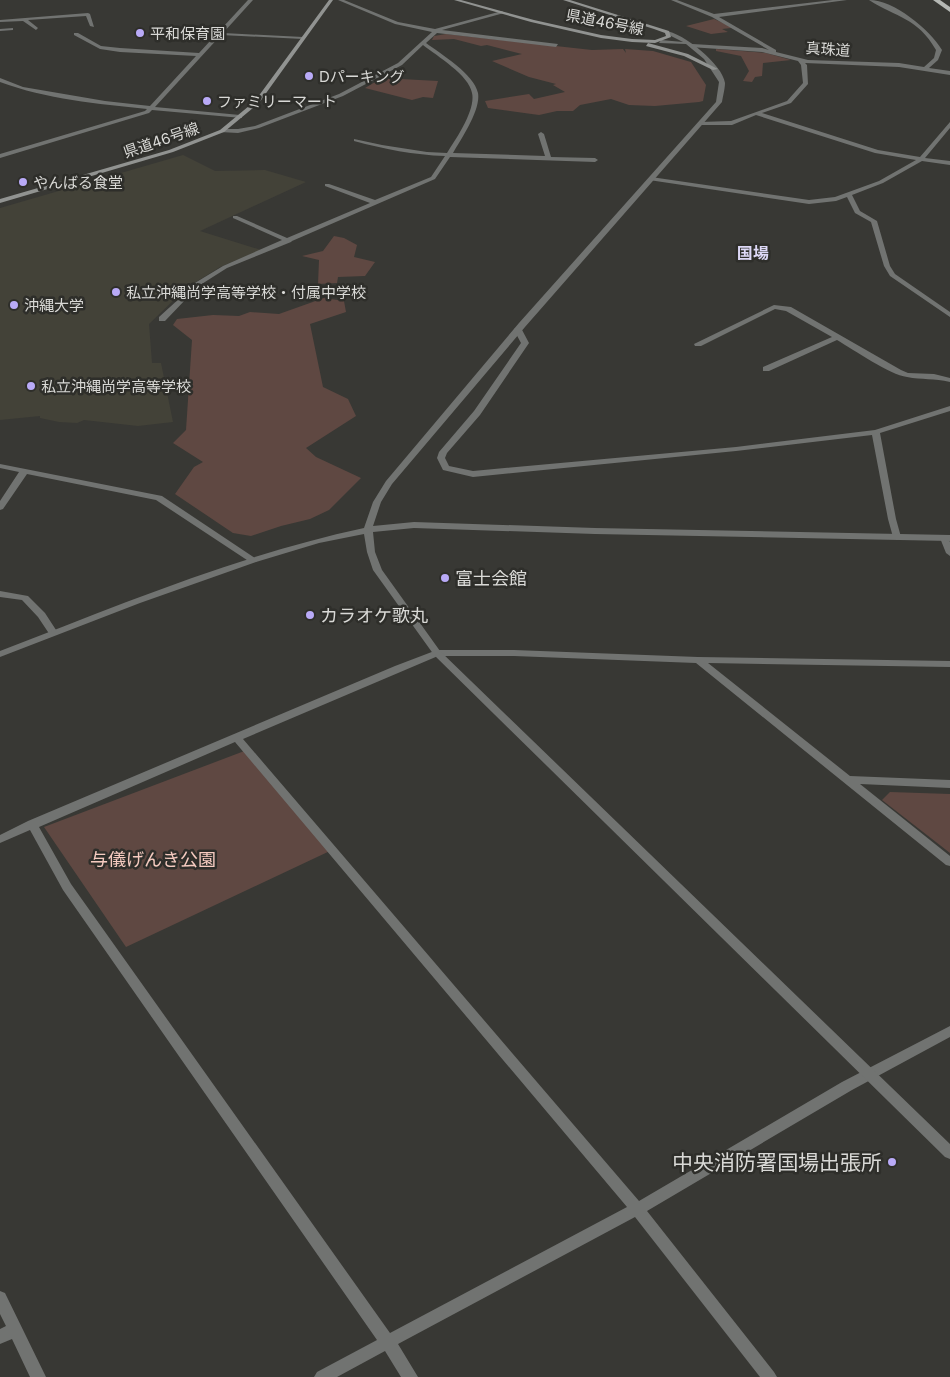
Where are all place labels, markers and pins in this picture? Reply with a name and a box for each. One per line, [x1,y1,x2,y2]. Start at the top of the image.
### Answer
place label: 平和保育園 [150,24,225,43]
marker: 平和保育園 [134,27,146,39]
place label: Dパーキング [319,67,404,86]
marker: Dパーキング [303,70,315,82]
place label: ファミリーマート [217,92,337,111]
marker: ファミリーマート [201,95,213,107]
place label: やんばる食堂 [33,173,123,192]
marker: やんばる食堂 [17,176,29,188]
place label: 私立沖縄尚学高等学校・付属中学校 [126,283,366,302]
marker: 私立沖縄尚学高等学校・付属中学校 [110,286,122,298]
place label: 沖縄大学 [24,296,84,315]
marker: 沖縄大学 [8,299,20,311]
place label: 私立沖縄尚学高等学校 [41,377,191,396]
marker: 私立沖縄尚学高等学校 [25,380,37,392]
place label: 富士会館 [455,568,527,589]
marker: 富士会館 [439,572,451,584]
place label: カラオケ歌丸 [320,605,428,626]
marker: カラオケ歌丸 [304,609,316,621]
place label: 中央消防署国場出張所 [672,1150,882,1175]
marker: 中央消防署国場出張所 [886,1156,898,1168]

